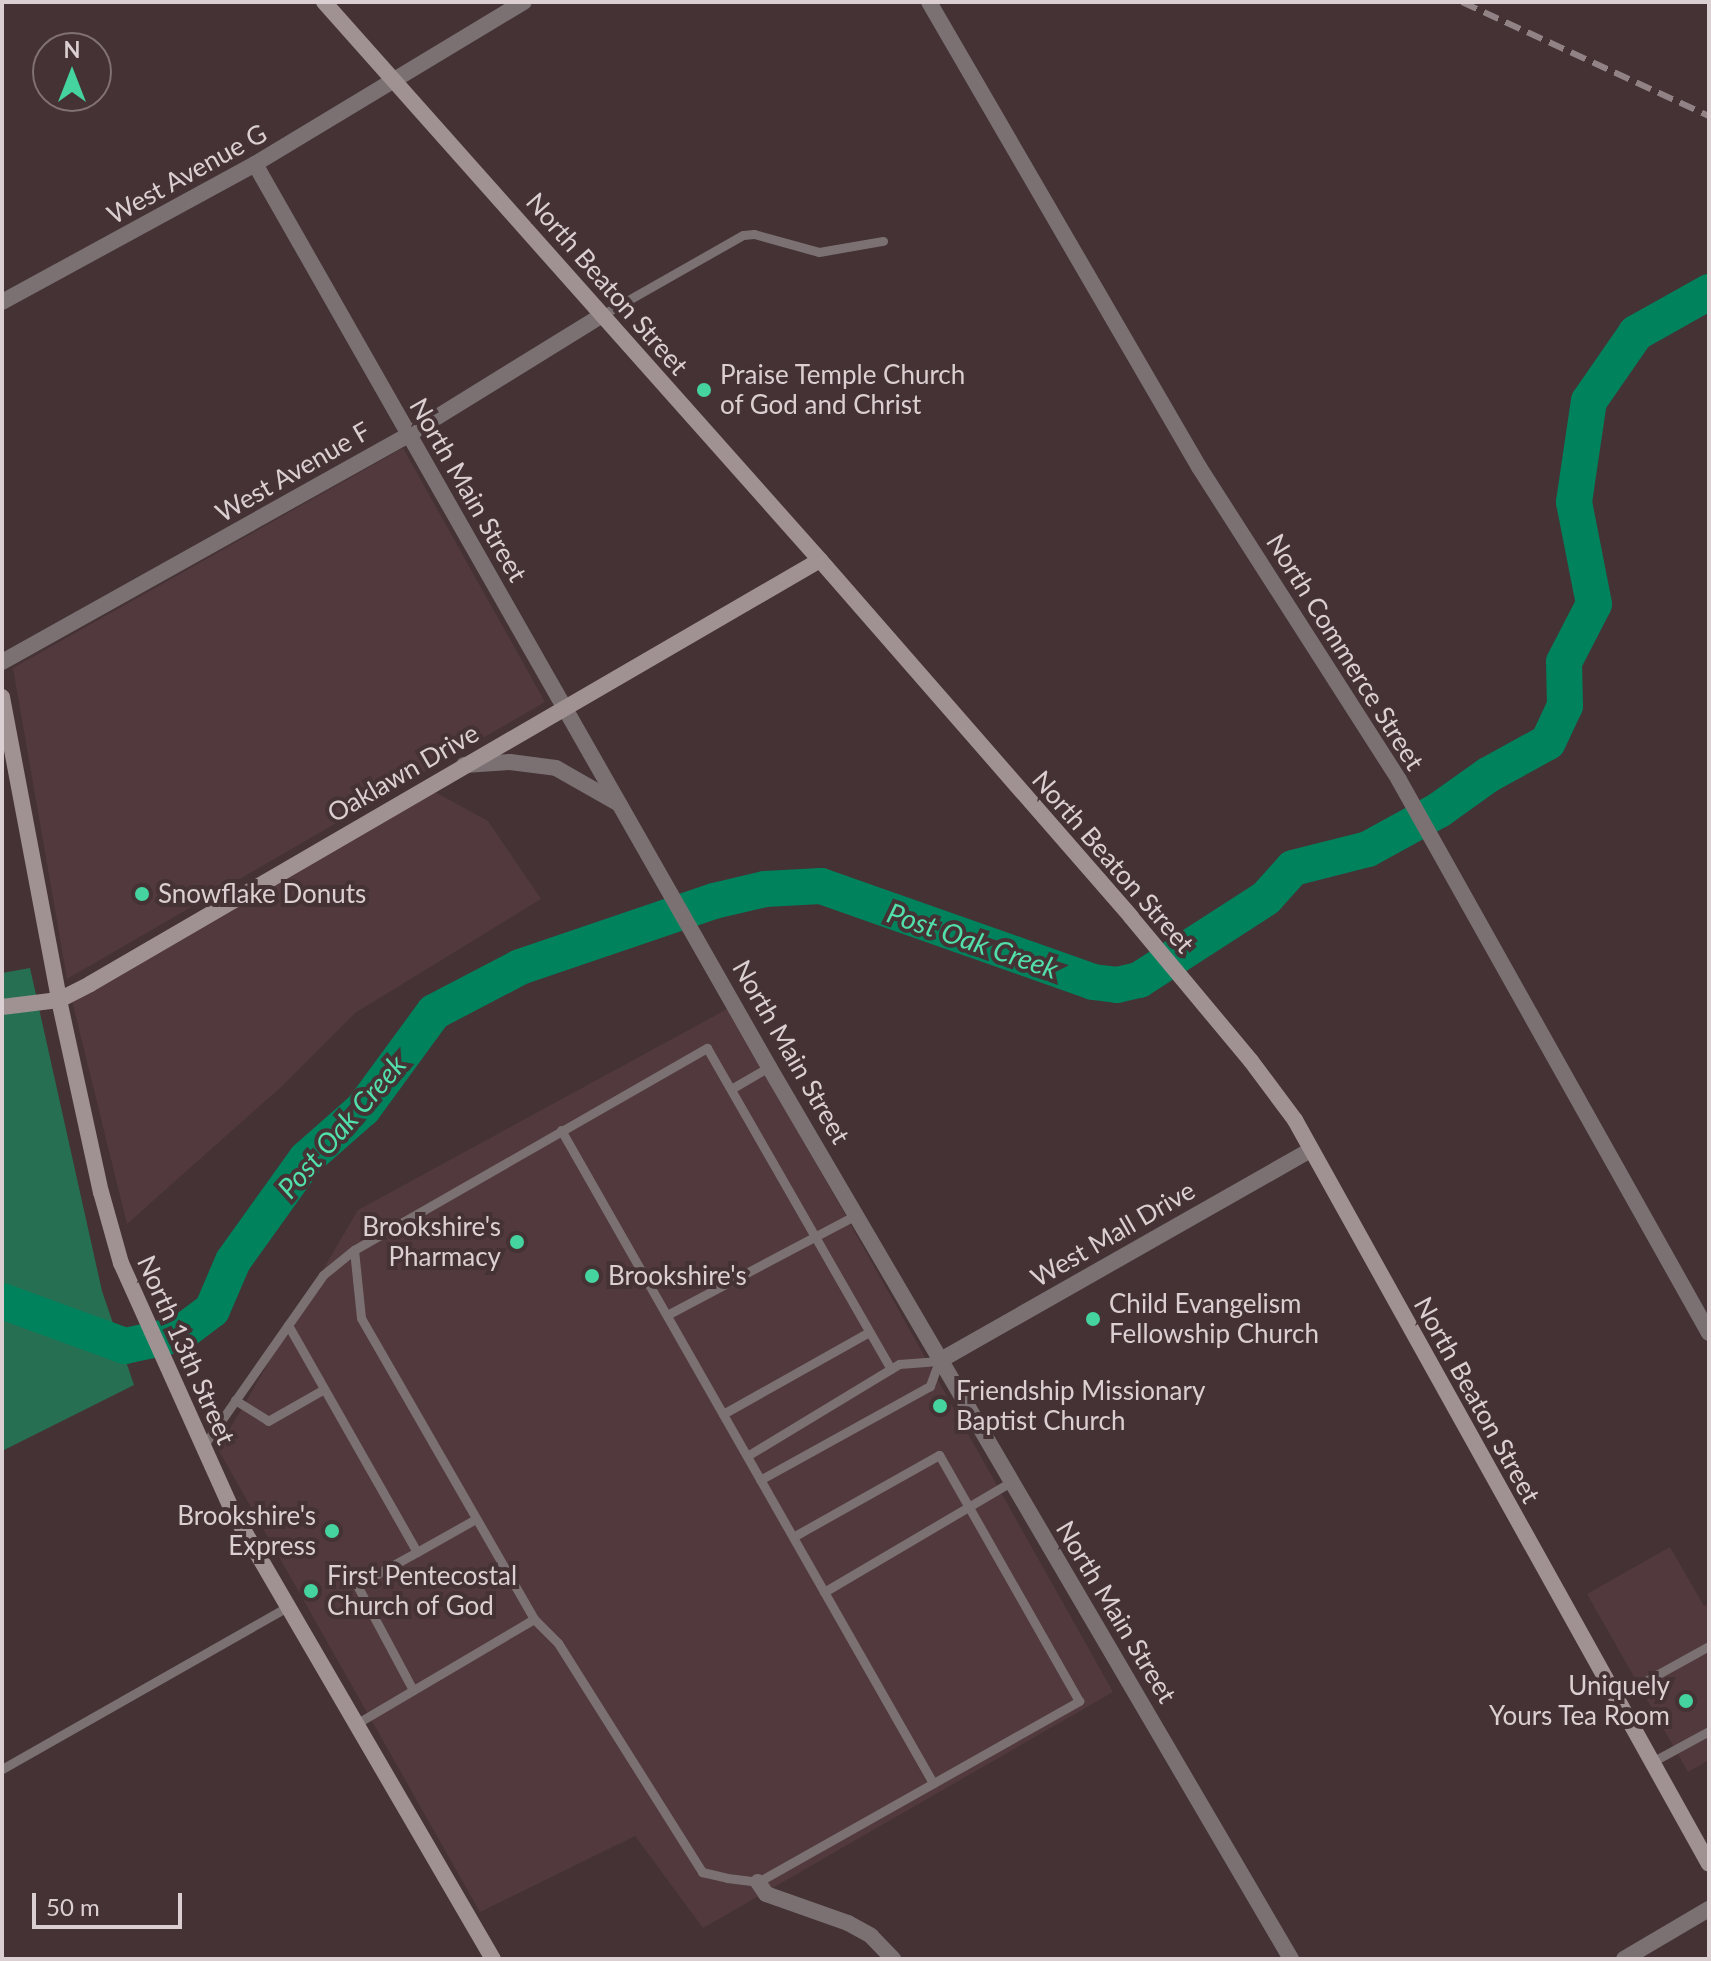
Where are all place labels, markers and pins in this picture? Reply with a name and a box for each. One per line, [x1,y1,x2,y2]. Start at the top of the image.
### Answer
place label: Praise Temple Church of God and Christ [720,359,966,420]
marker: Praise Temple Church of God and Christ [695,381,713,399]
place label: Snowflake Donuts [158,878,366,910]
marker: Snowflake Donuts [133,885,151,903]
place label: Brookshire's Pharmacy [362,1211,501,1272]
marker: Brookshire's Pharmacy [508,1233,526,1251]
place label: Brookshire's [608,1260,747,1292]
marker: Brookshire's [583,1267,601,1285]
place label: Child Evangelism Fellowship Church [1109,1288,1319,1350]
marker: Child Evangelism Fellowship Church [1084,1310,1102,1328]
place label: Friendship Missionary Baptist Church [956,1375,1205,1436]
marker: Friendship Missionary Baptist Church [931,1397,949,1415]
place label: Brookshire's Express [177,1500,316,1562]
marker: Brookshire's Express [323,1522,341,1540]
place label: First Pentecostal Church of God [327,1560,517,1622]
marker: First Pentecostal Church of God [302,1582,320,1600]
place label: Uniquely Yours Tea Room [1488,1670,1670,1732]
marker: Uniquely Yours Tea Room [1677,1692,1695,1710]

